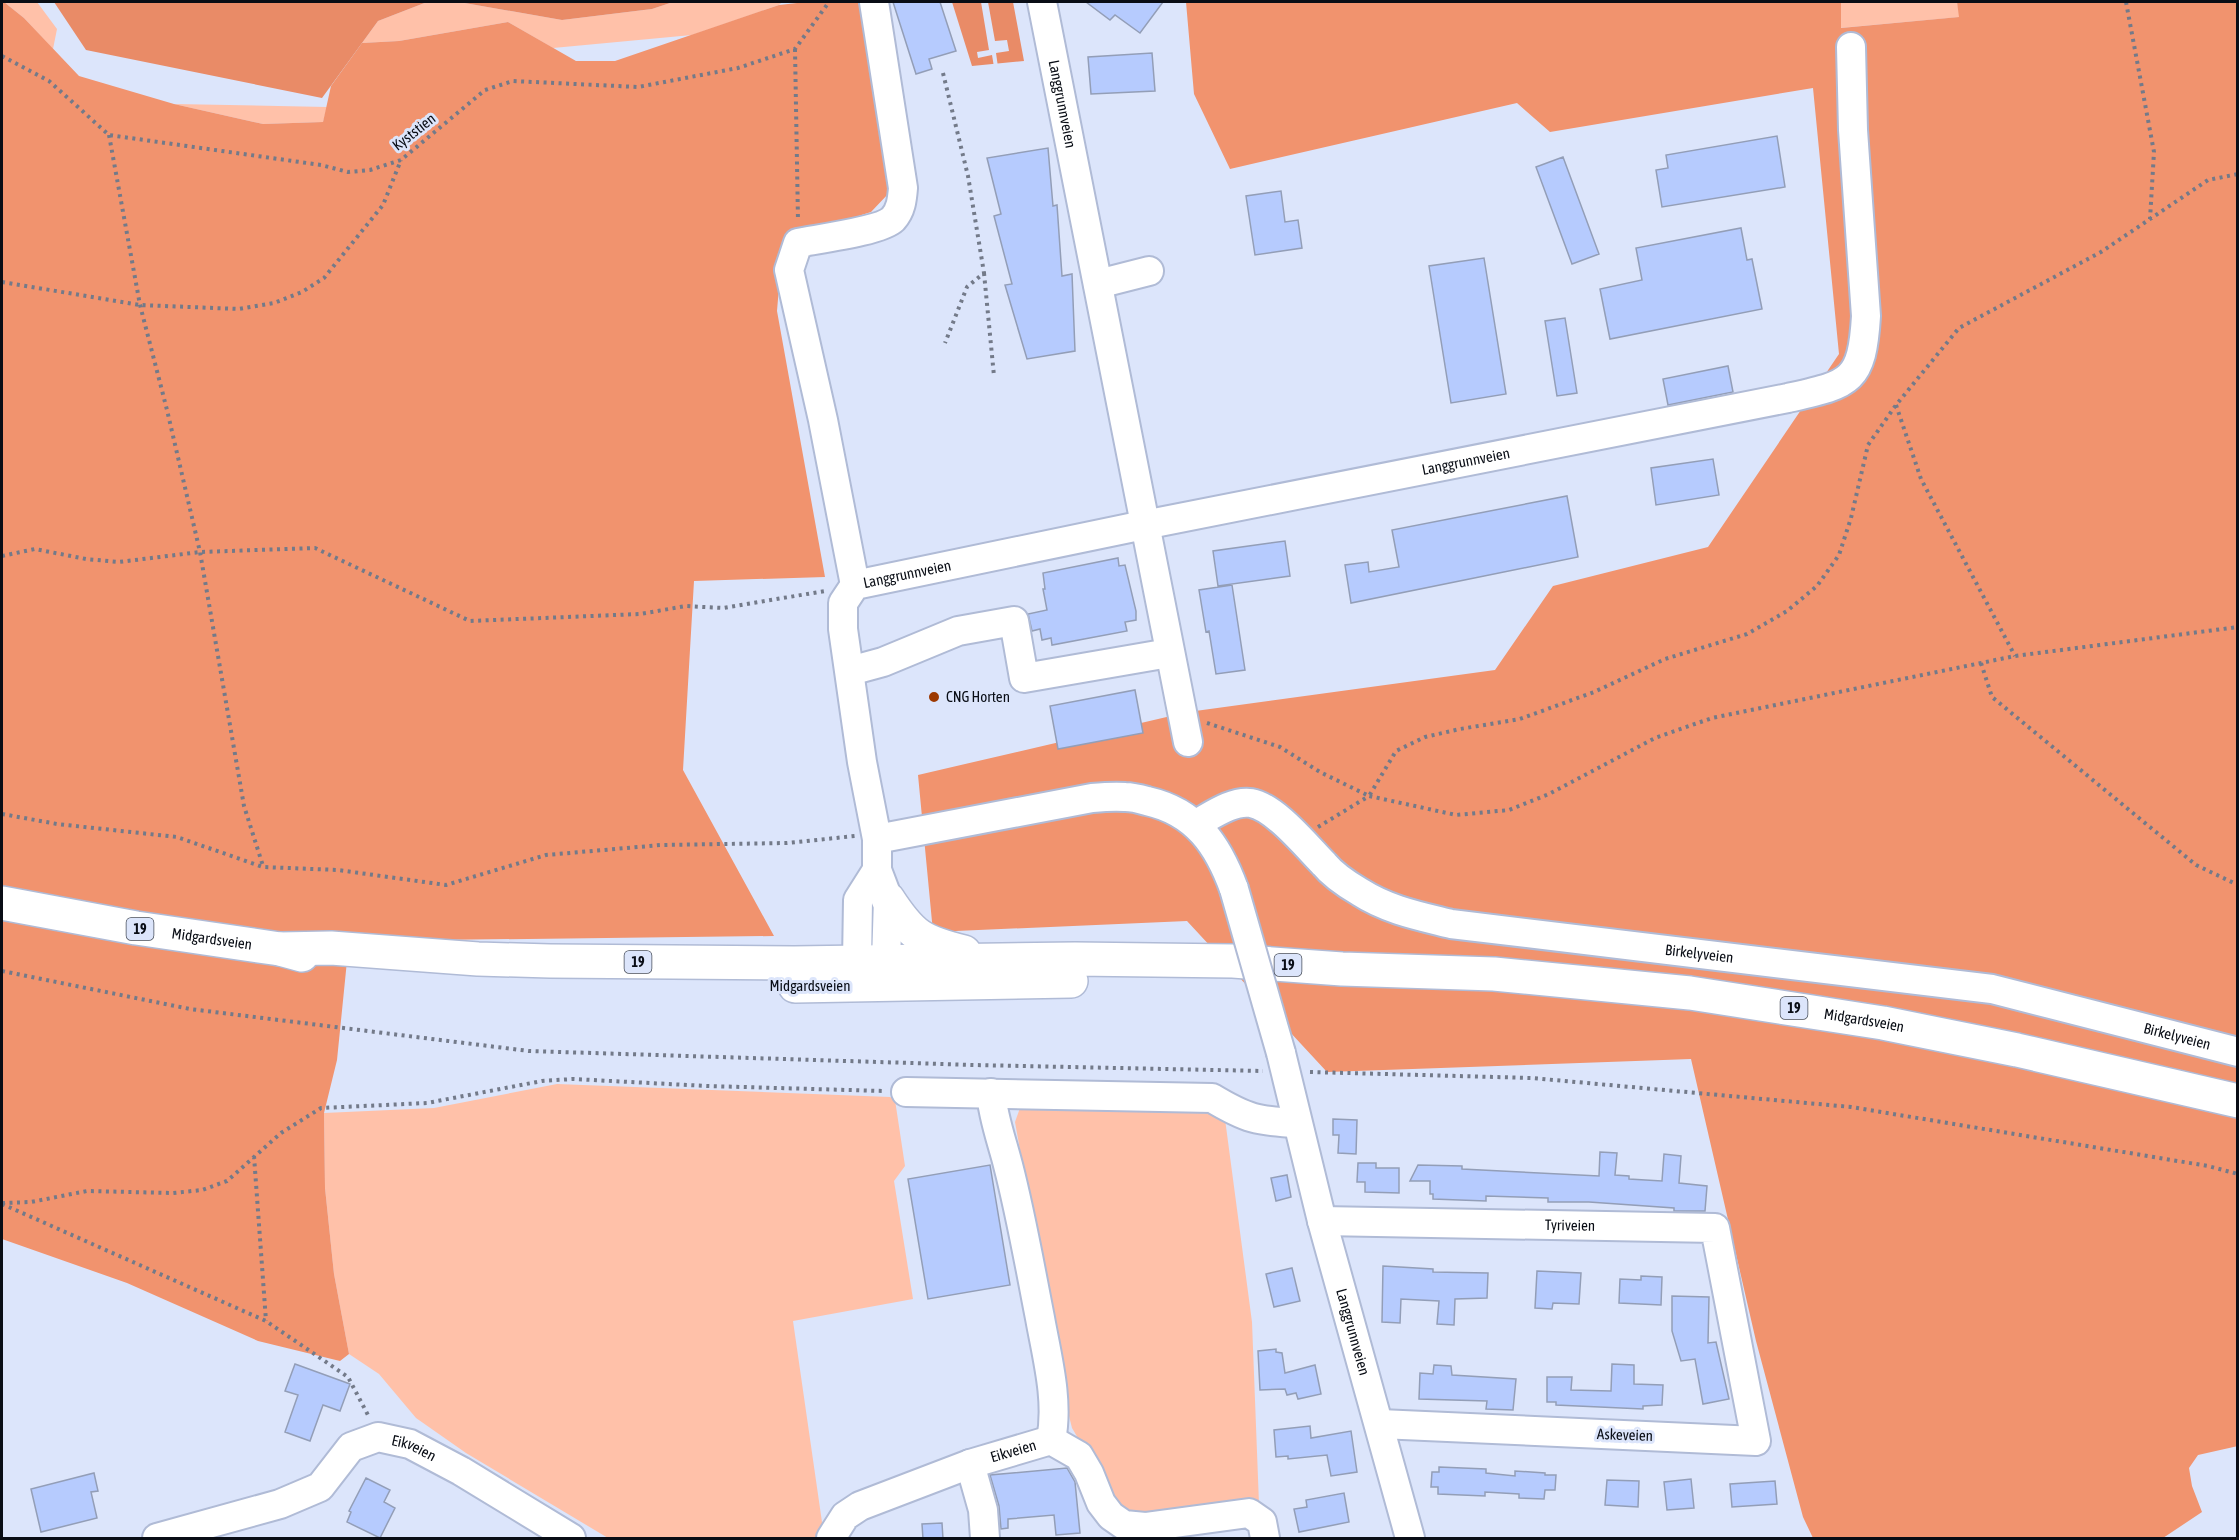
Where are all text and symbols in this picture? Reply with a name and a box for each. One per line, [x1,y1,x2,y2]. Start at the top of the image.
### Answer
street label: Langgrunnveien [1046,58,1080,149]
street label: Kyststien [389,110,439,154]
street label: Langgrunnveien [1420,444,1511,478]
street label: Langgrunnveien [862,556,952,591]
place label: CNG Horten [946,688,1010,705]
marker: CNG Horten [927,690,941,704]
road number: 19 [126,918,154,940]
street label: Midgardsveien [171,924,253,953]
street label: Birkelyveien [1664,941,1734,966]
road number: 19 [624,951,652,973]
road number: 19 [1274,954,1302,976]
street label: Midgardsveien [770,977,850,994]
road number: 19 [1780,997,1808,1019]
street label: Midgardsveien [1823,1005,1906,1035]
street label: Birkelyveien [2142,1019,2213,1053]
street label: Tyriveien [1545,1216,1595,1234]
street label: Langgrunnveien [1333,1286,1373,1377]
street label: Askeveien [1597,1425,1653,1444]
street label: Eikveien [390,1431,439,1464]
street label: Eikveien [988,1436,1038,1465]

